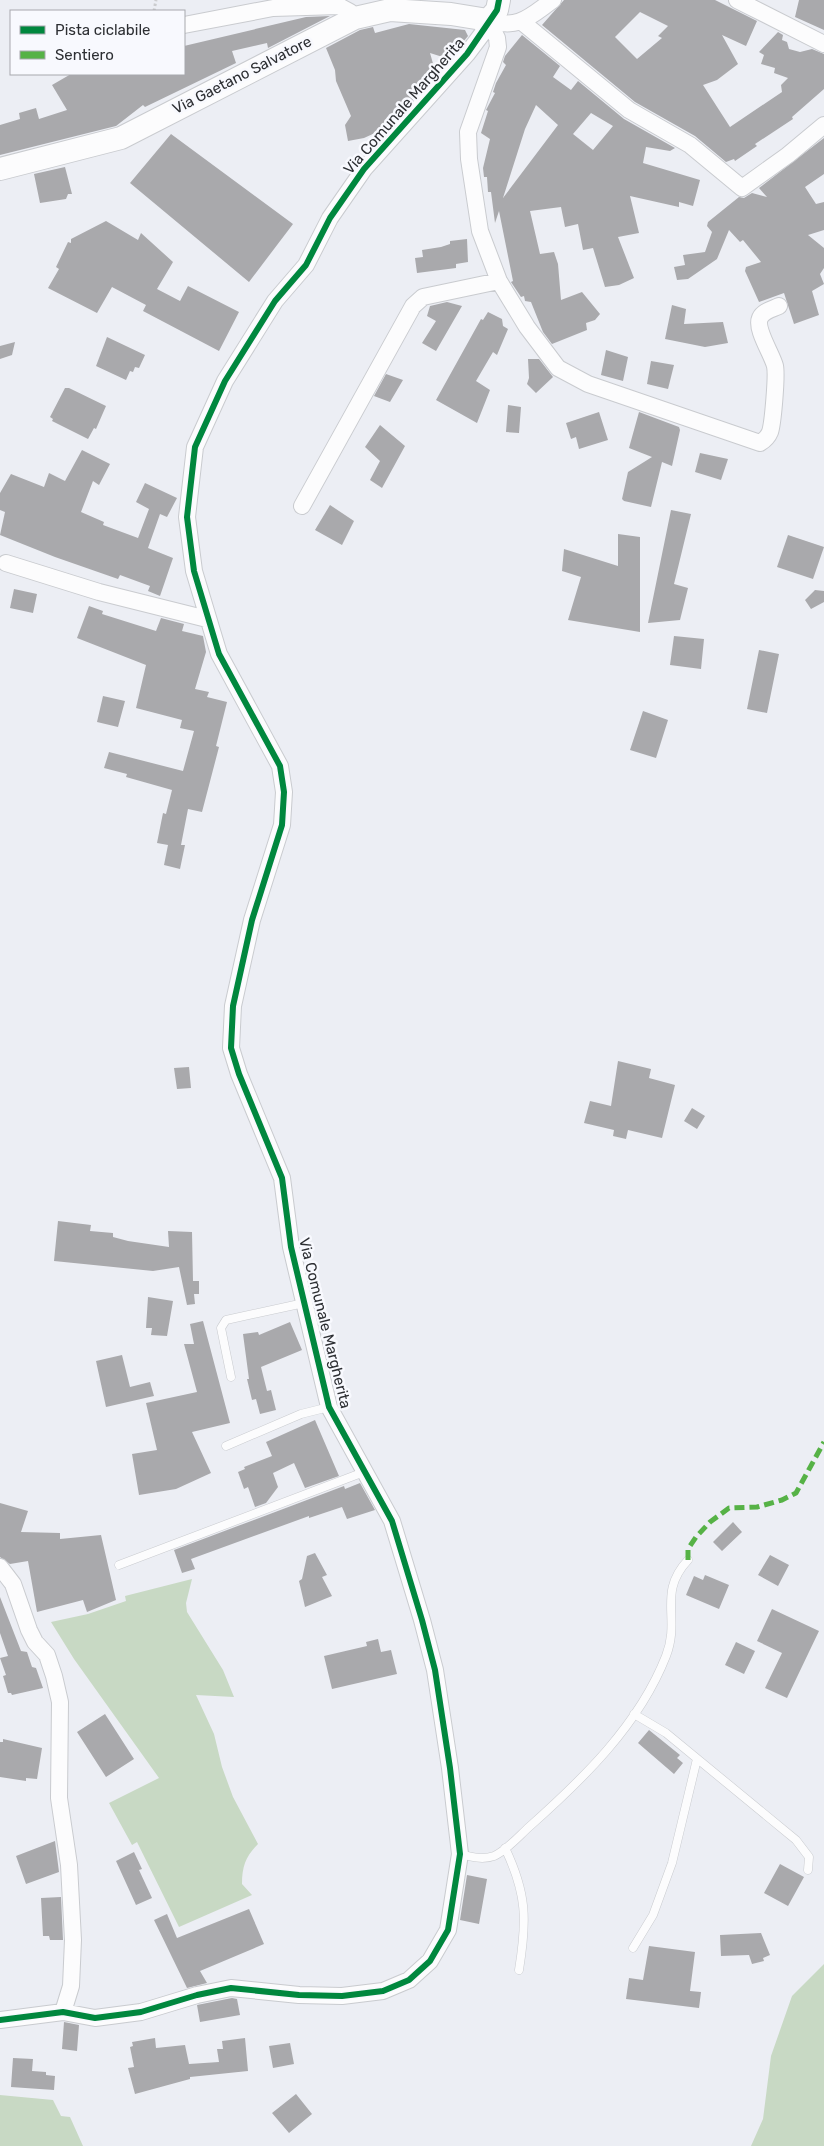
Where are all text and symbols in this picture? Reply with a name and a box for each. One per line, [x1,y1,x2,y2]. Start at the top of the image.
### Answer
legend [10,10,185,75]
text: Pista ciclabile [55,21,150,39]
street label: Via Gaetano Salvatore [169,32,315,118]
street label: Via Comunale Margherita [340,34,468,178]
text: Sentiero [55,46,114,64]
street label: Via Comunale Margherita [295,1236,355,1410]

